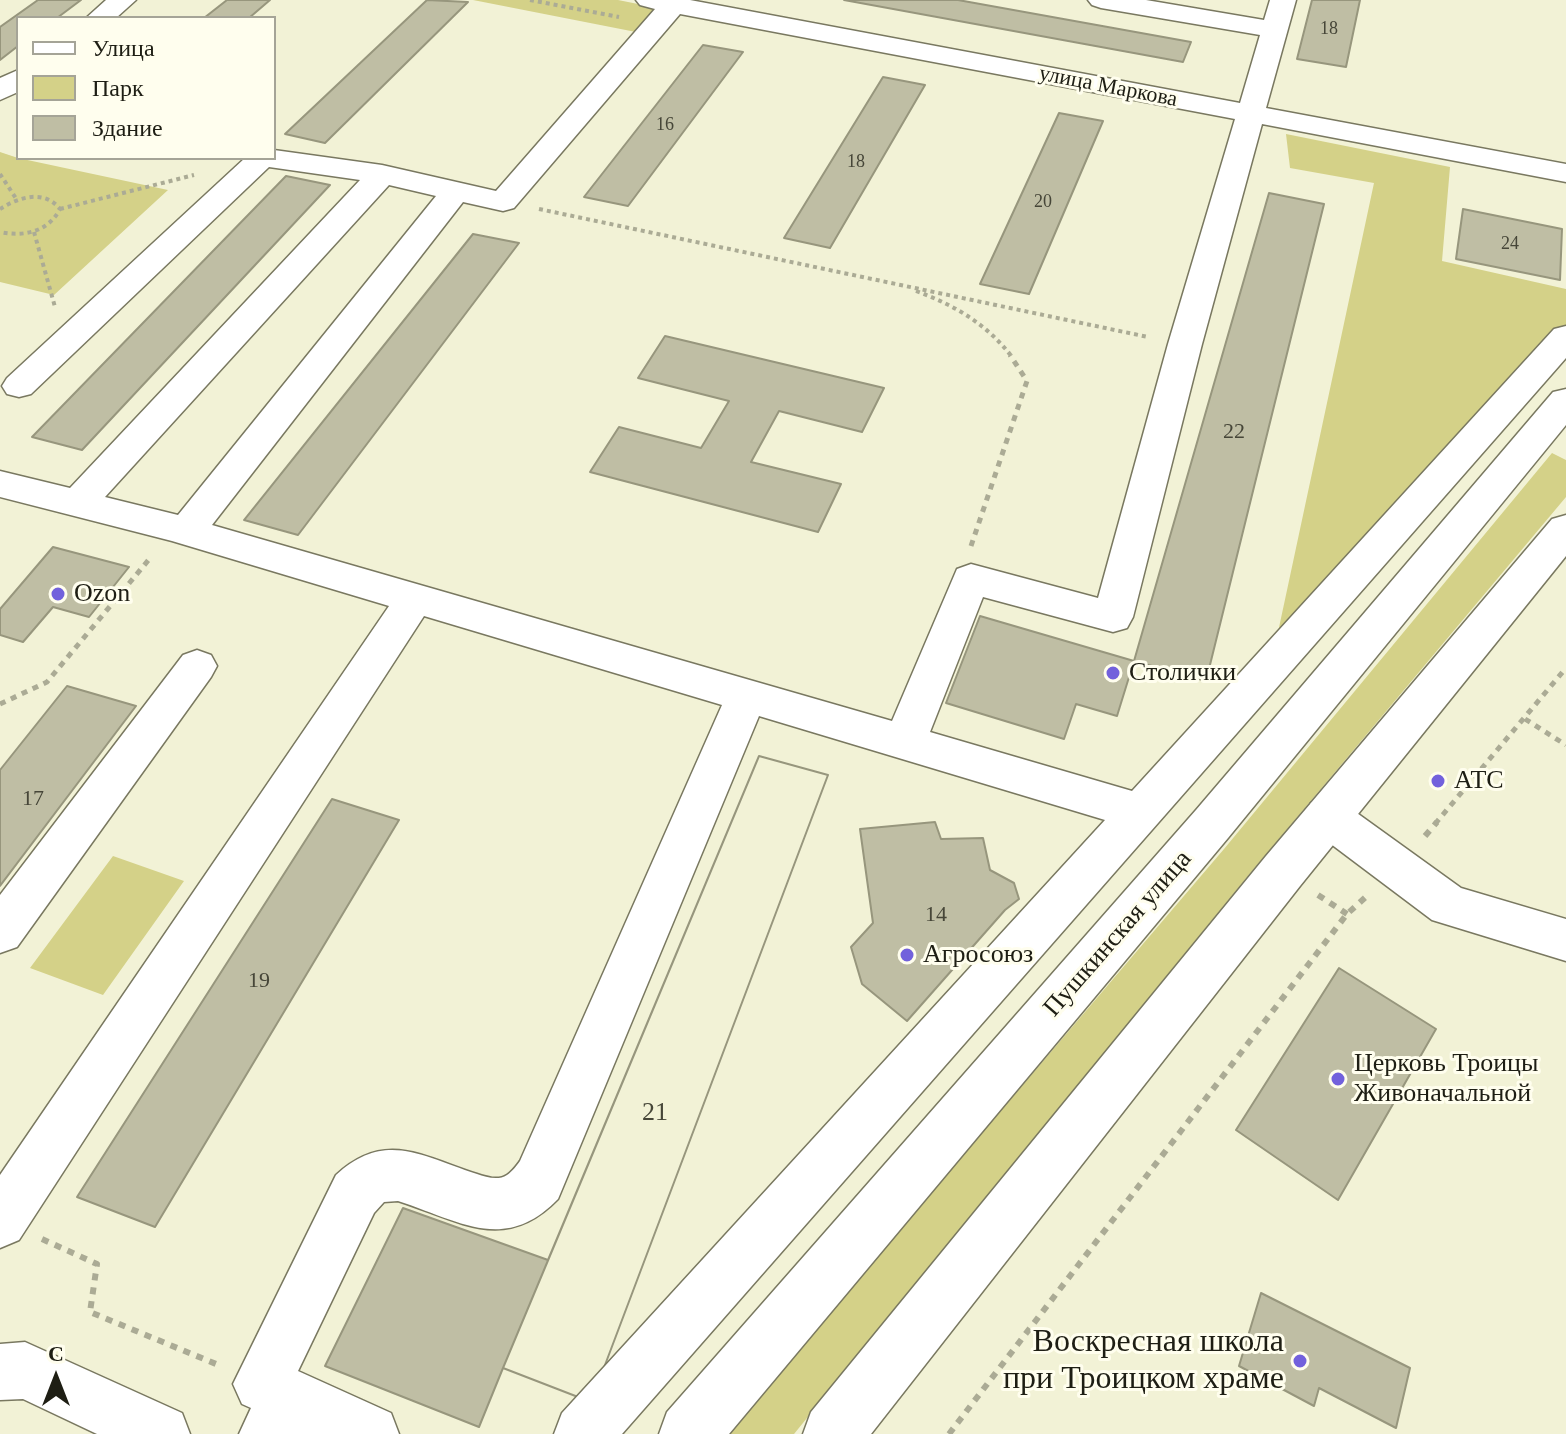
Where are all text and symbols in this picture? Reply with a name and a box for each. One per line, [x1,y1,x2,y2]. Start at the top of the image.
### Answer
legend [16,16,276,160]
house number: 18 [1320,18,1338,40]
text: Улица [92,35,155,61]
street label: улица Маркова [1036,61,1180,113]
text: Парк [92,75,144,101]
house number: 16 [656,114,674,136]
text: Здание [92,115,163,141]
house number: 18 [847,151,865,173]
house number: 20 [1034,191,1052,213]
house number: 24 [1501,233,1519,255]
house number: 22 [1223,419,1245,445]
place label: Ozon [74,578,130,610]
marker: Ozon [49,585,67,603]
place label: Столички [1129,657,1236,689]
marker: Столички [1104,664,1122,682]
place label: АТС [1454,765,1504,797]
marker: АТС [1429,772,1447,790]
house number: 17 [22,786,44,812]
street label: Пушкинская улица [1037,844,1199,1024]
house number: 14 [925,902,947,928]
place label: Агросоюз [923,939,1033,971]
marker: Агросоюз [898,946,916,964]
house number: 19 [248,968,270,994]
place label: Церковь Троицы Живоначальной [1354,1048,1538,1110]
marker: Церковь Троицы Живоначальной [1329,1070,1347,1088]
house number: 21 [642,1097,668,1129]
place label: Воскресная школа при Троицком храме [1003,1324,1284,1399]
north arrow [16,1338,96,1418]
text: С [48,1341,64,1366]
marker: Воскресная школа при Троицком храме [1291,1352,1309,1370]

